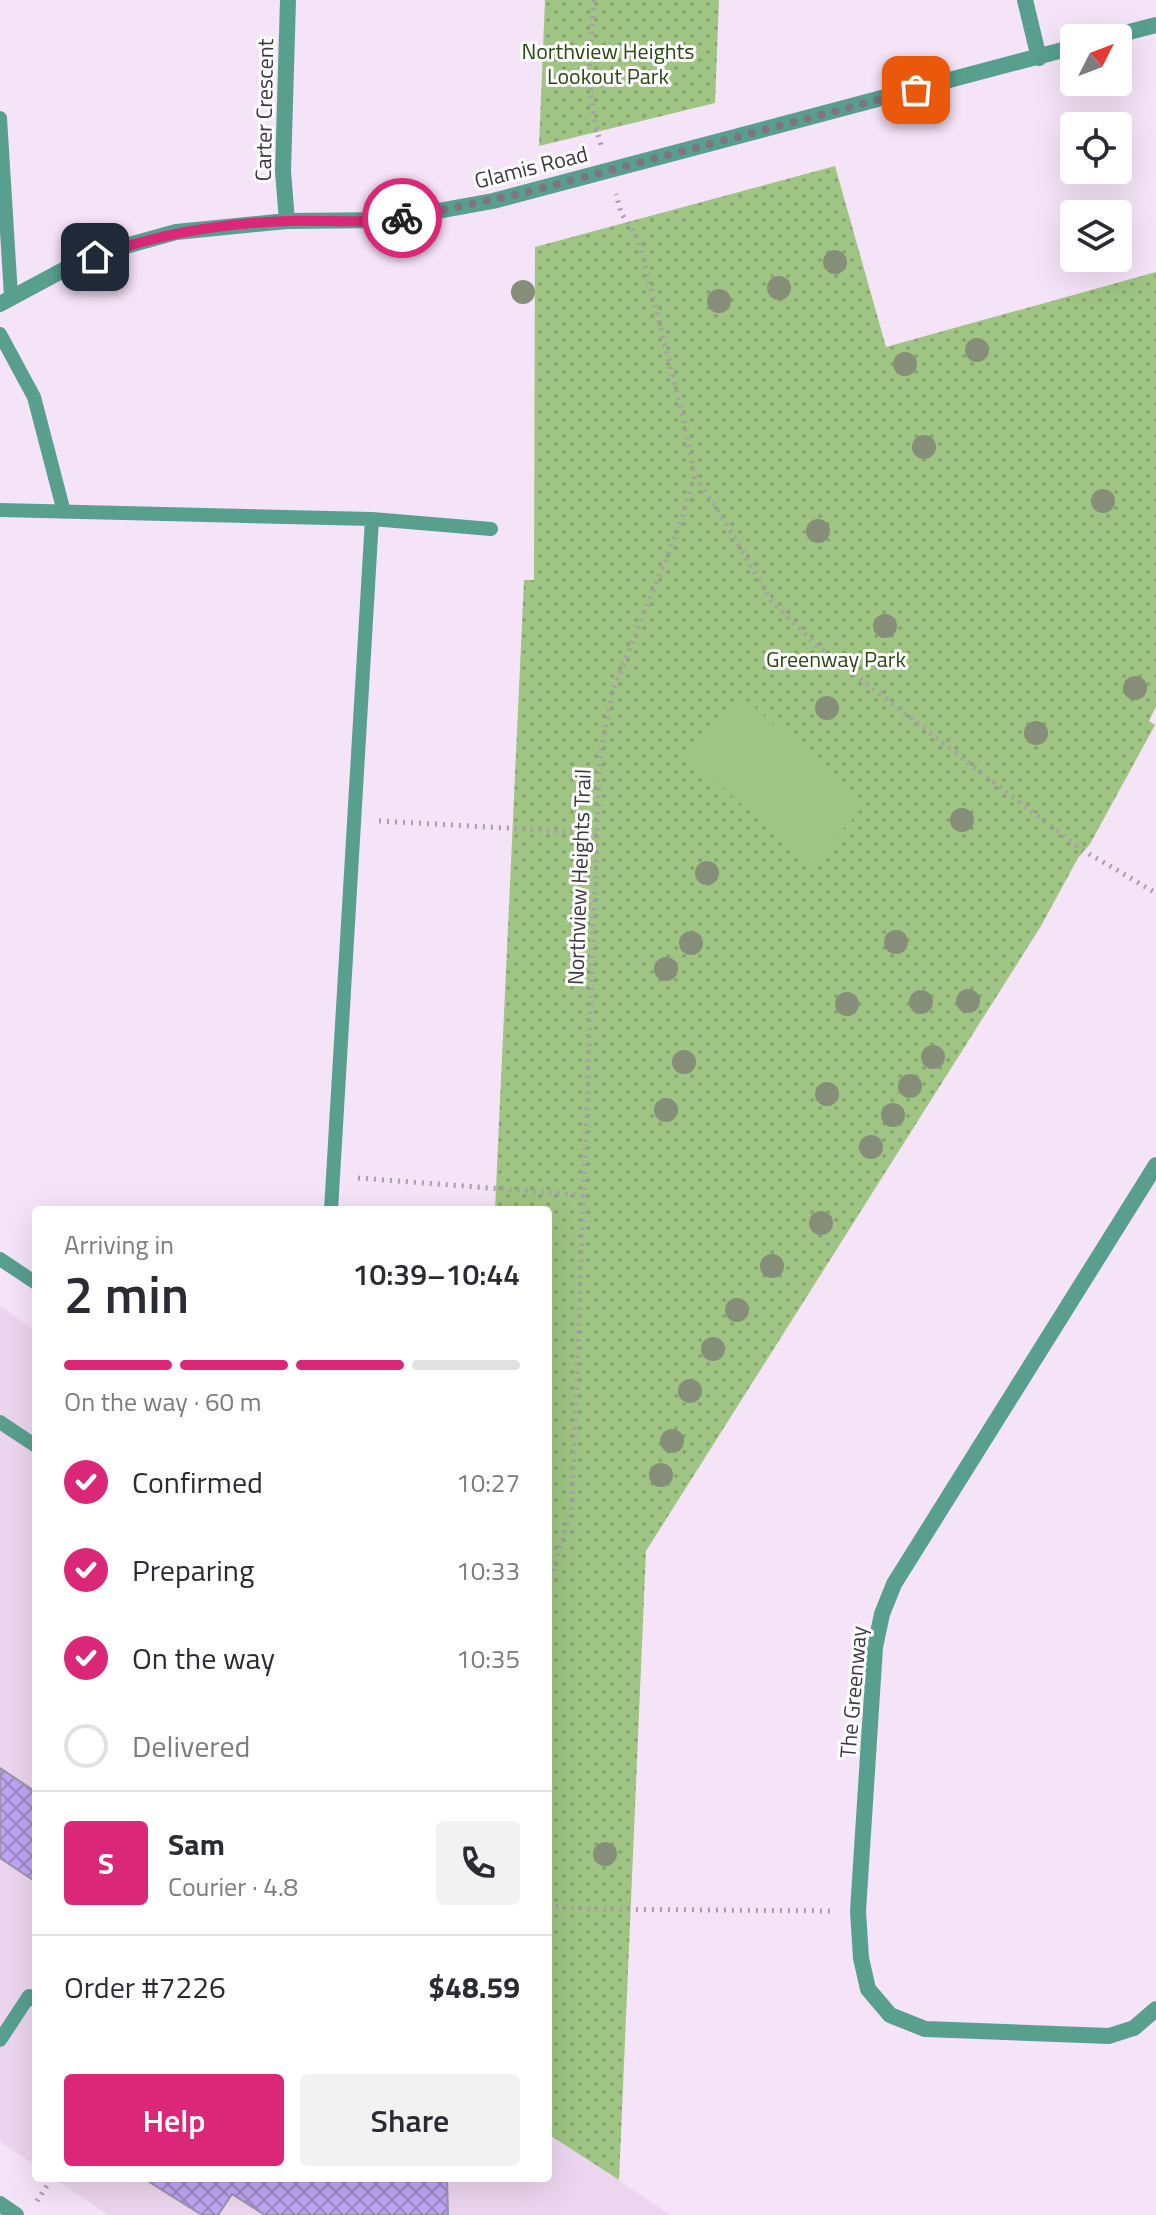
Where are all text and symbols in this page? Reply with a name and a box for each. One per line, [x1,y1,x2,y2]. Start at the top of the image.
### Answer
north arrow [1060,24,1132,96]
map controls [1060,24,1132,272]
park label: Northview Heights Lookout Park [521,34,695,93]
street label: Carter Crescent [246,38,282,182]
pin [882,56,950,124]
icon: bag [894,68,938,112]
button: locate [1060,112,1132,184]
street label: Glamis Road [471,137,591,197]
courier [362,178,442,258]
icon: bike [380,196,424,240]
button: layers [1060,200,1132,272]
pin [61,223,129,291]
icon: home [73,235,117,279]
park label: Greenway Park [766,642,906,676]
street label: Northview Heights Trail [558,768,600,986]
text: Arriving in [64,1225,174,1264]
text: 10:39–10:44 [353,1251,520,1297]
text: 2 min [64,1254,189,1333]
text: On the way · 60 m [64,1382,262,1421]
text: Confirmed [132,1459,263,1505]
icon: check [64,1460,108,1504]
text: 10:27 [456,1463,520,1502]
text: Preparing [132,1547,254,1593]
icon: check [64,1548,108,1592]
text: 10:33 [456,1551,520,1590]
street label: The Greenway [830,1624,876,1759]
text: On the way [132,1635,275,1681]
icon: check [64,1636,108,1680]
text: 10:35 [456,1639,520,1678]
text: Delivered [132,1723,250,1769]
text: Sam [168,1821,225,1867]
button: phone [436,1821,520,1905]
text: S [98,1840,114,1886]
text: Courier · 4.8 [168,1867,298,1906]
text: Order #7226 [64,1964,226,2010]
text: $48.59 [428,1964,520,2010]
button: Help [64,2074,284,2166]
button: Share [300,2074,520,2166]

